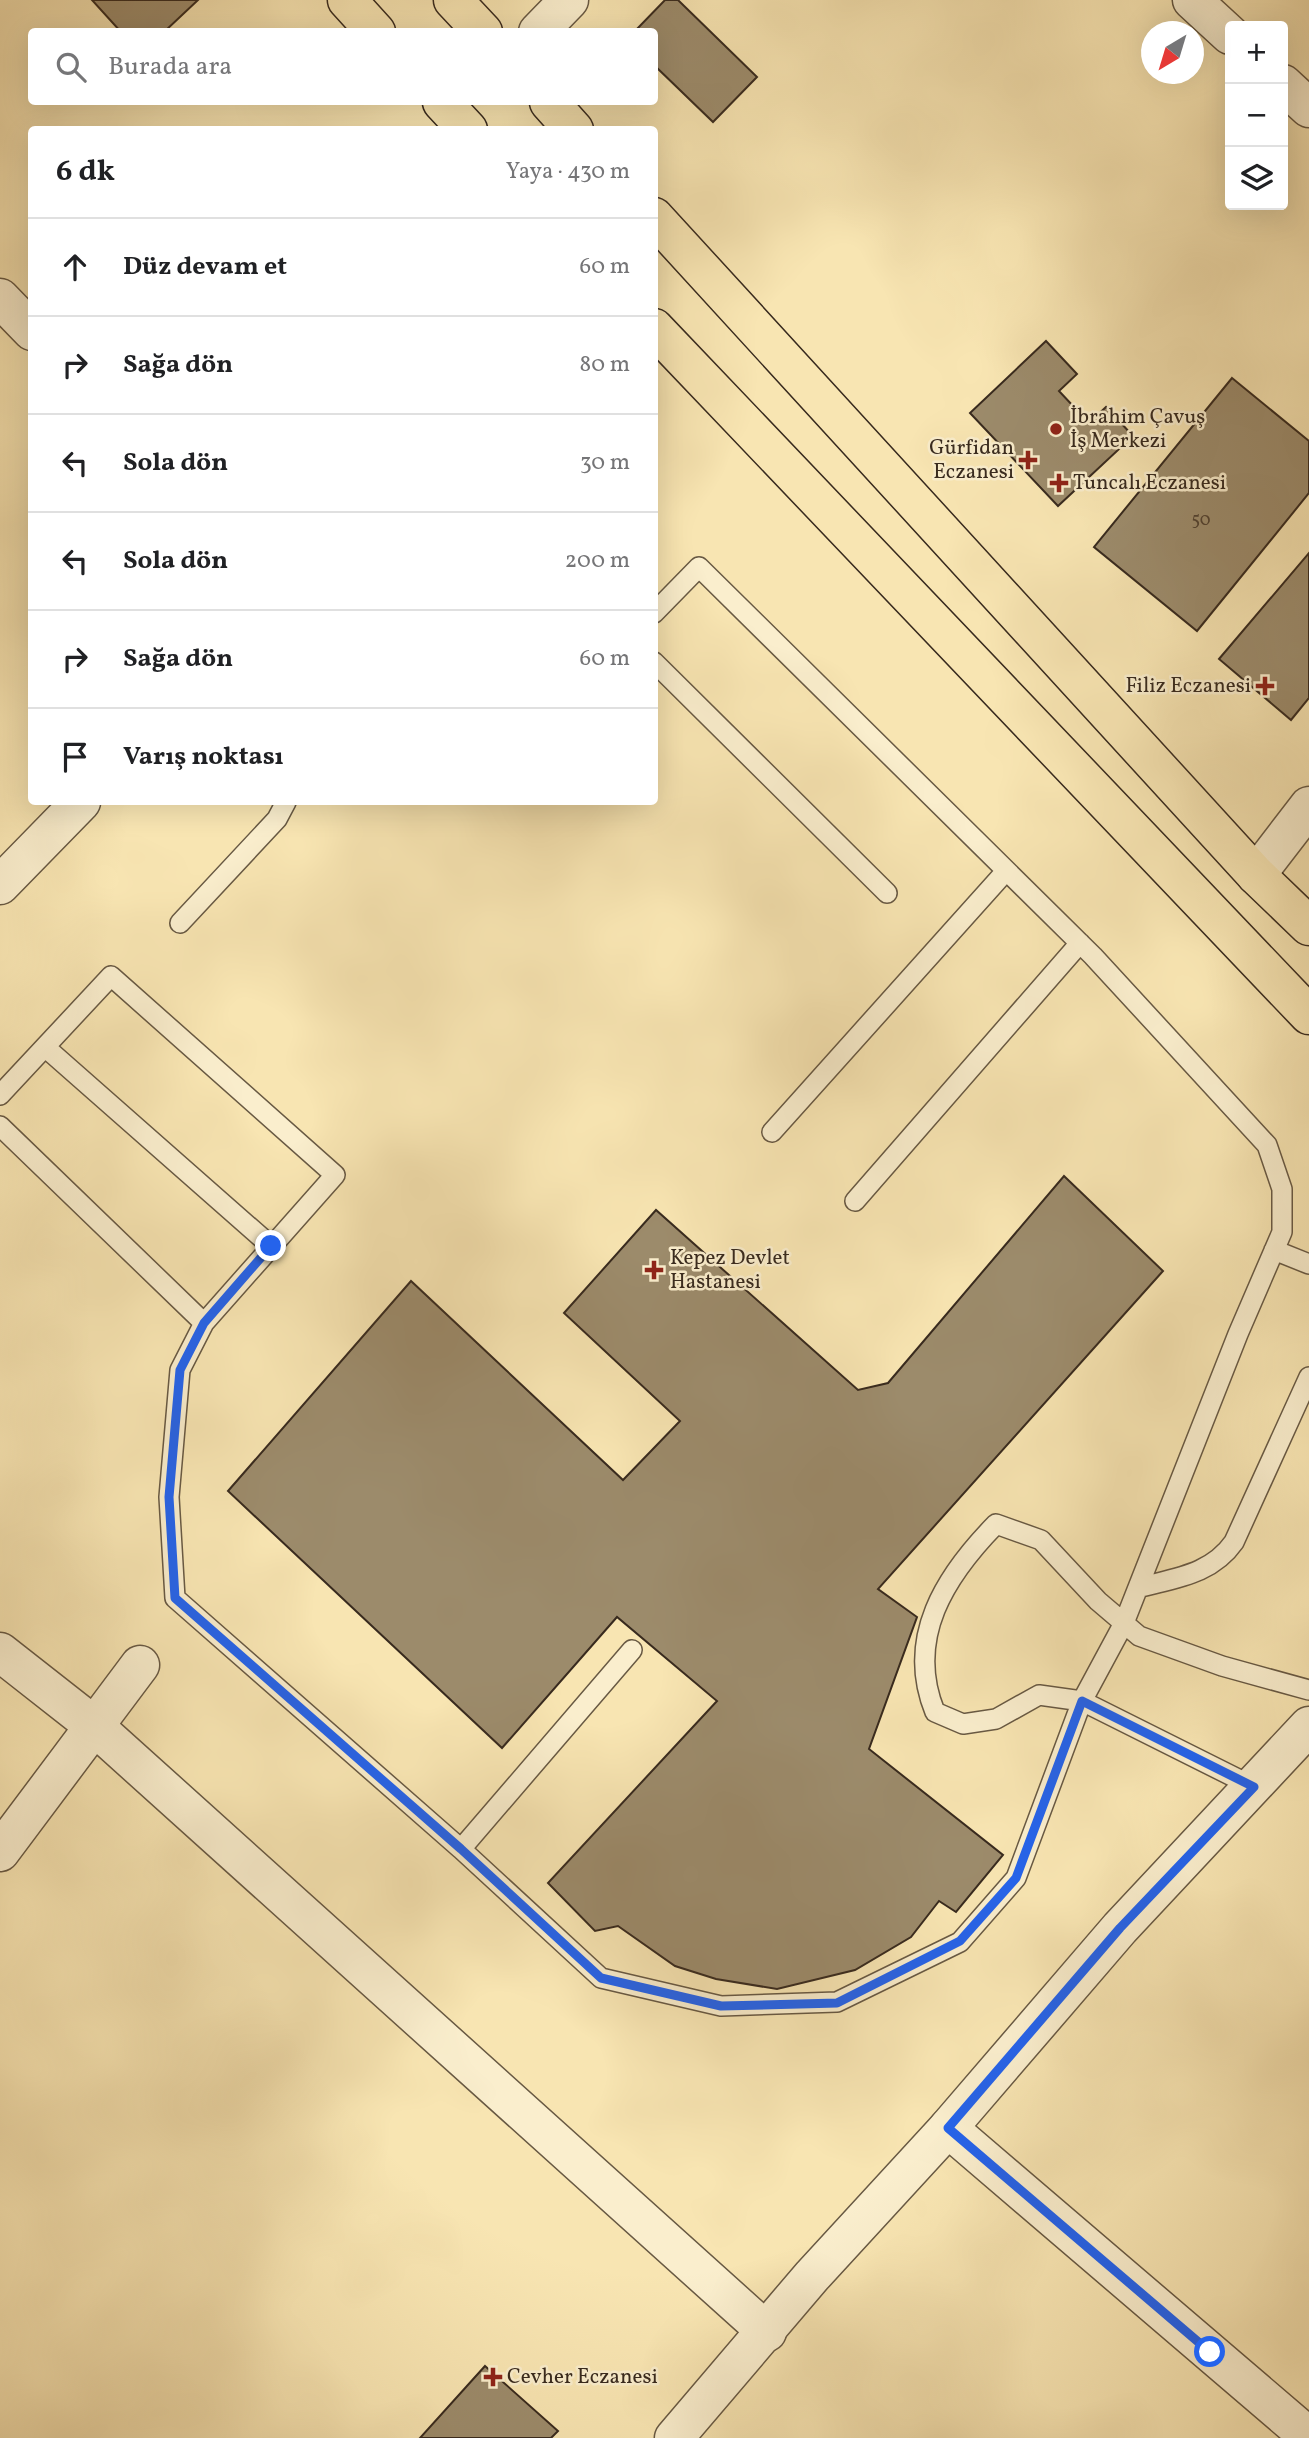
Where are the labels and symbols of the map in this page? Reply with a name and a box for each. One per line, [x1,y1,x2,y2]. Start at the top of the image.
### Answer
north arrow [1141,21,1204,84]
place label: İbrahim Çavuş İş Merkezi [1070,403,1205,456]
marker: İbrahim Çavuş İş Merkezi [1048,421,1064,437]
place label: Gürfidan Eczanesi [929,434,1014,487]
marker: Gürfidan Eczanesi [1020,452,1036,468]
place label: Tuncalı Eczanesi [1073,469,1226,498]
marker: Tuncalı Eczanesi [1051,475,1067,491]
house number: 50 [1191,508,1211,533]
place label: Filiz Eczanesi [1125,672,1251,701]
marker: Filiz Eczanesi [1257,678,1273,694]
route end [255,1230,286,1261]
place label: Kepez Devlet Hastanesi [670,1244,790,1297]
marker: Kepez Devlet Hastanesi [644,1260,664,1280]
route start [1194,2336,1225,2367]
place label: Cevher Eczanesi [507,2363,658,2392]
marker: Cevher Eczanesi [485,2369,501,2385]

